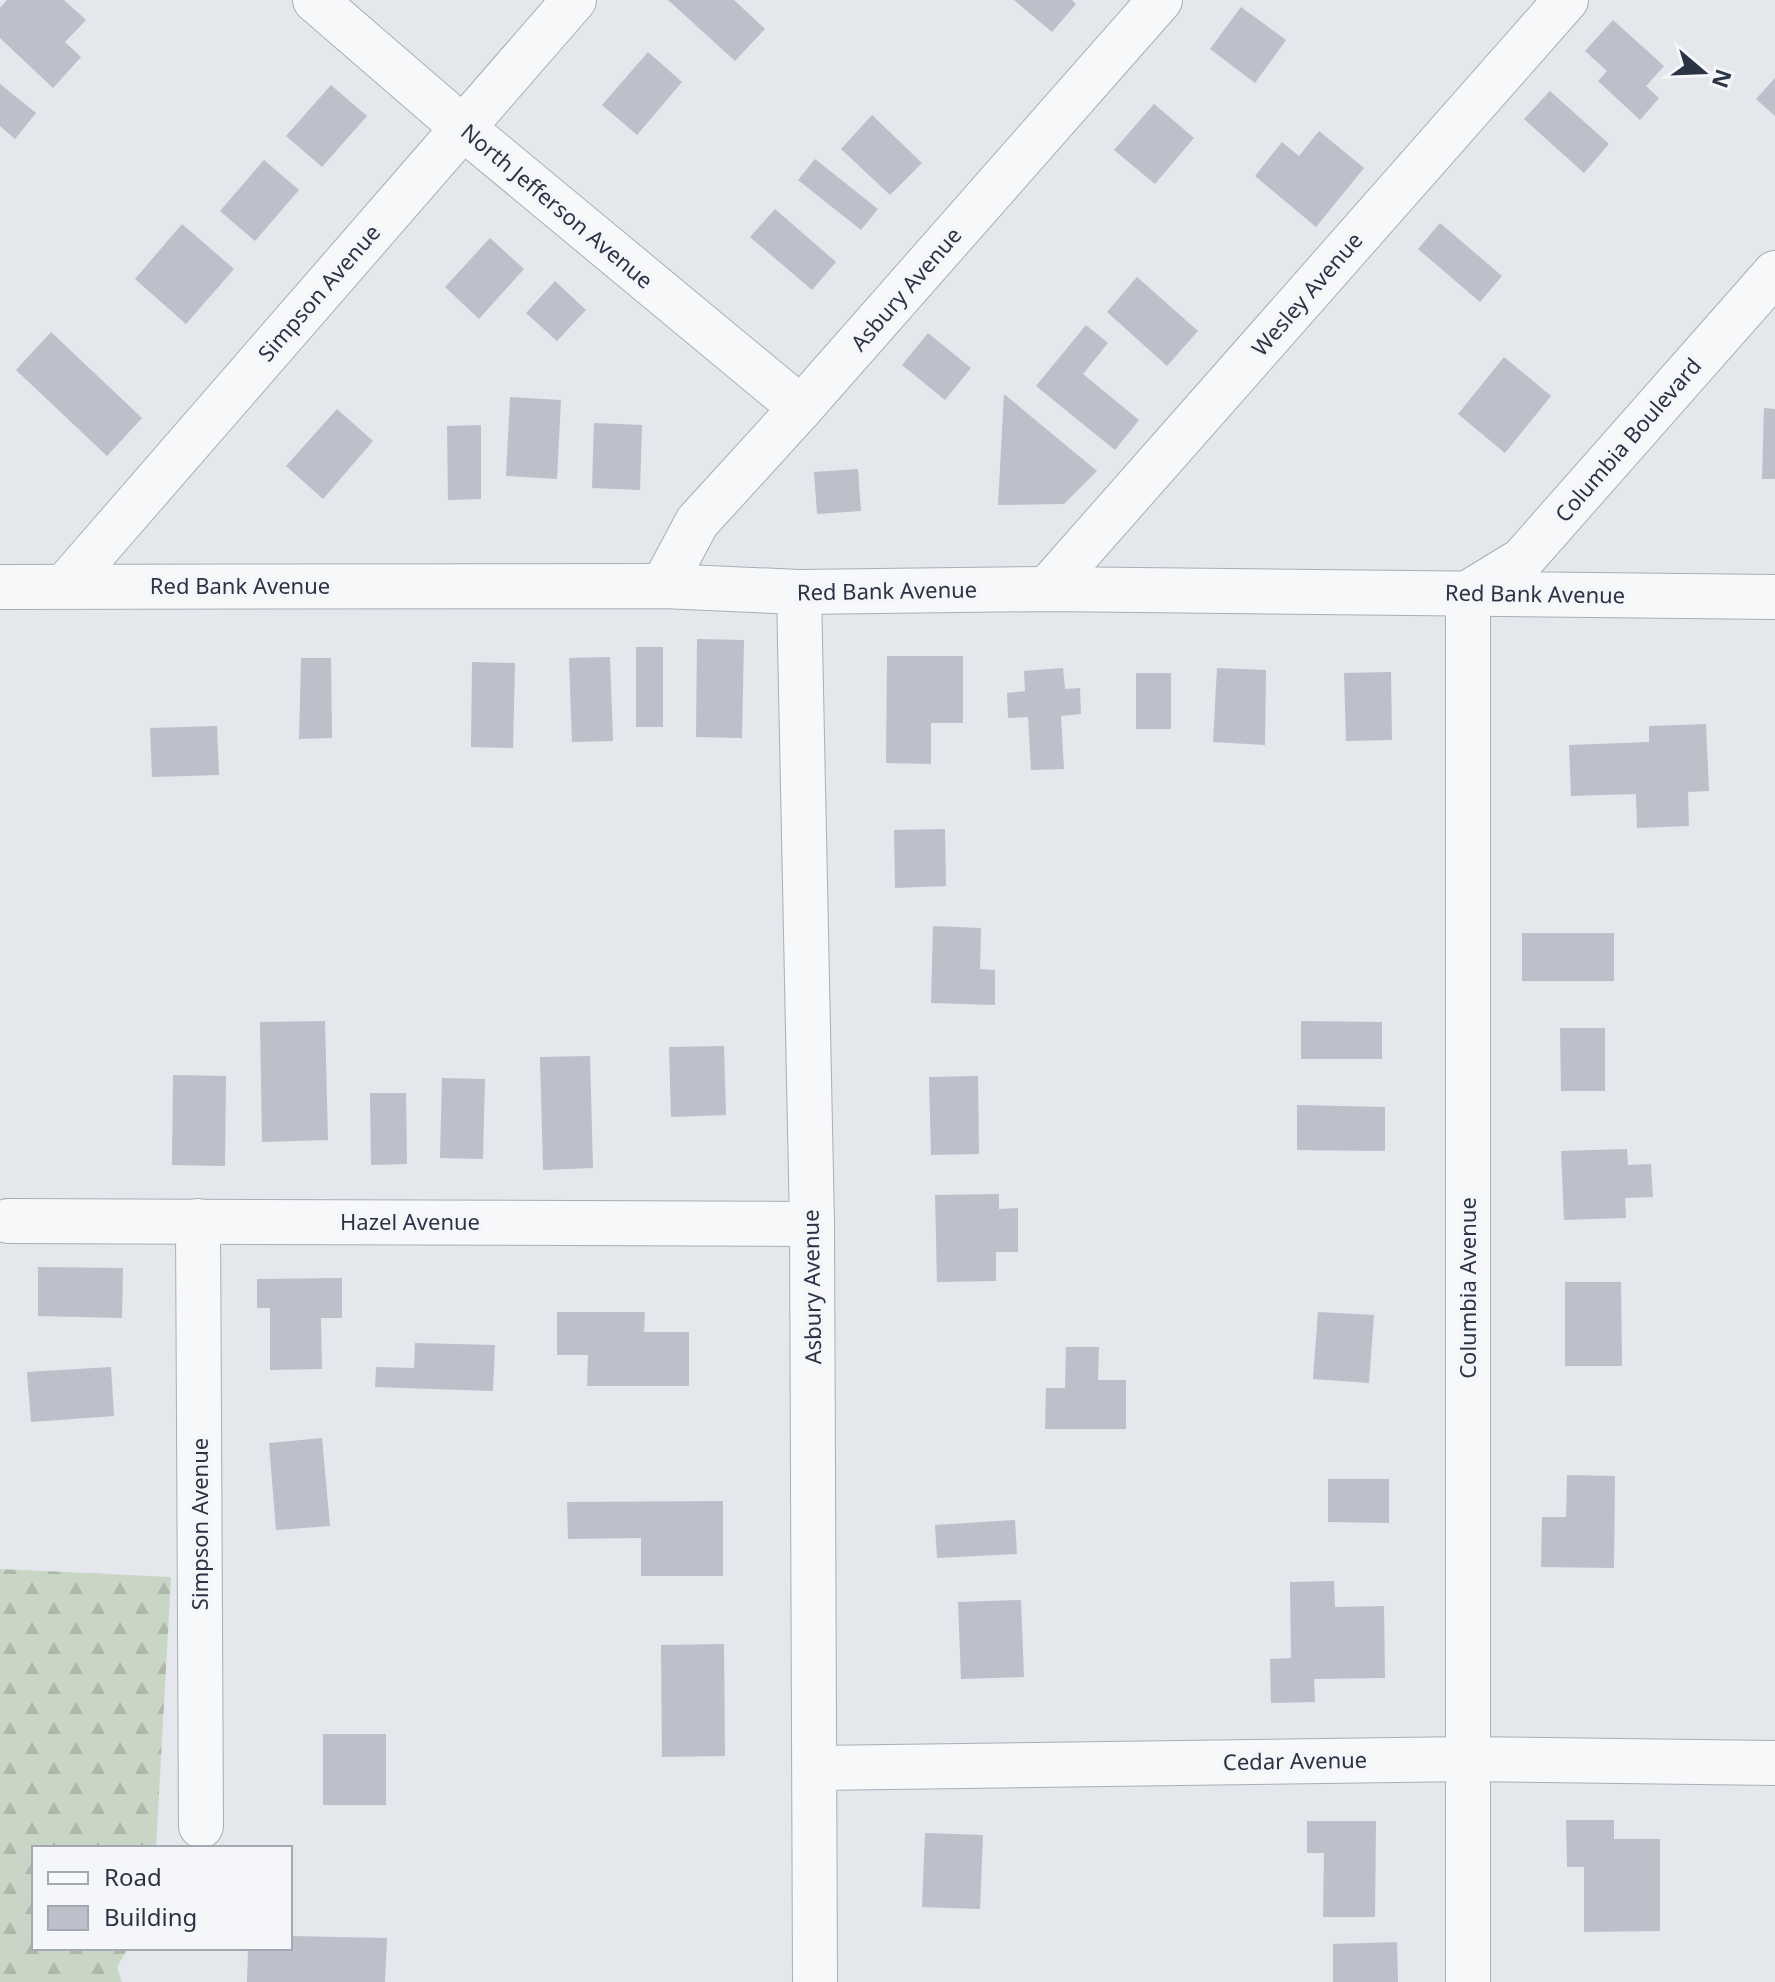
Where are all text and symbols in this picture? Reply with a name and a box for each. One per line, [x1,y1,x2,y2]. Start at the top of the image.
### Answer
north arrow [1663,32,1743,112]
text: N [1706,65,1740,92]
street label: North Jefferson Avenue [455,116,660,294]
street label: Simpson Avenue [250,217,386,367]
street label: Asbury Avenue [843,220,967,357]
street label: Wesley Avenue [1244,225,1368,362]
street label: Columbia Boulevard [1547,351,1707,528]
street label: Red Bank Avenue [150,570,330,600]
street label: Red Bank Avenue [797,573,977,607]
street label: Red Bank Avenue [1445,576,1625,610]
street label: Columbia Avenue [1452,1197,1482,1379]
street label: Hazel Avenue [340,1206,480,1236]
street label: Asbury Avenue [795,1209,827,1365]
street label: Simpson Avenue [184,1438,214,1610]
street label: Cedar Avenue [1223,1744,1367,1776]
legend [32,1846,292,1950]
text: Road [104,1860,162,1893]
text: Building [104,1900,197,1933]

